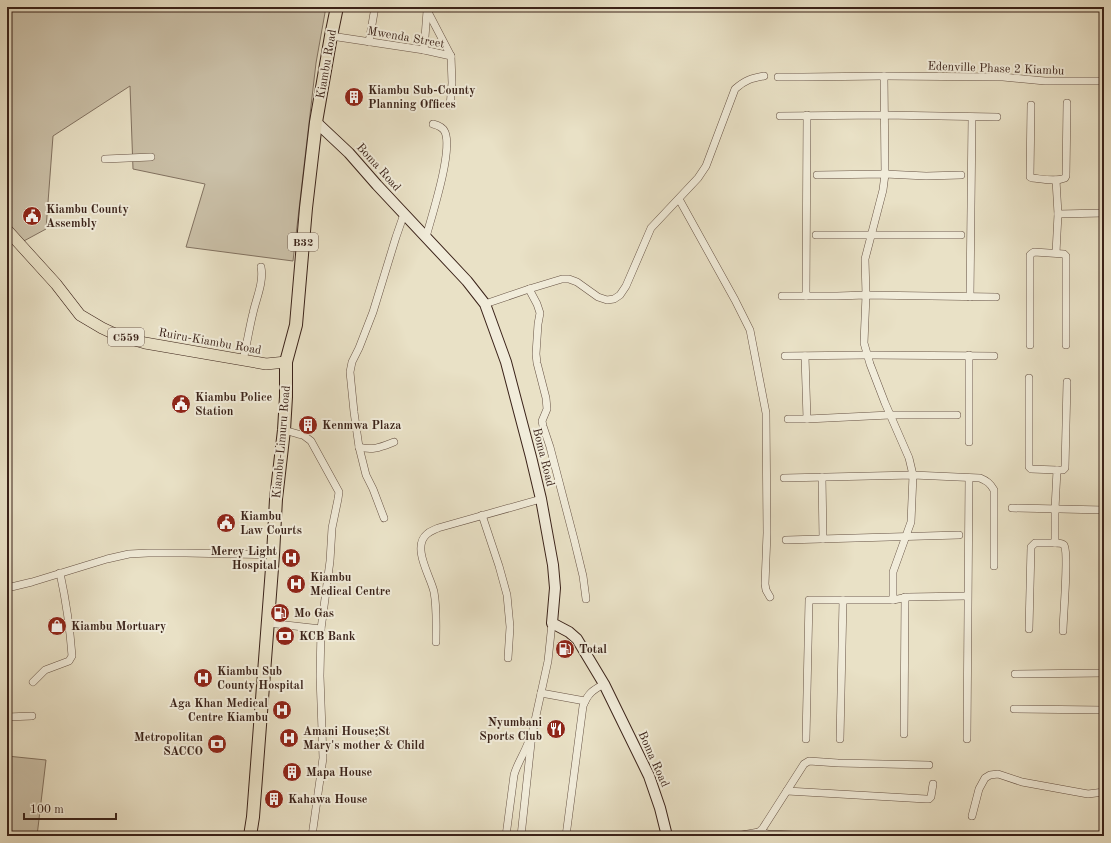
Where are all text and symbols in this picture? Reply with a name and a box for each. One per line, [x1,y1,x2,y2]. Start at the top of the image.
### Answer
street label: Mwenda Street [366,25,445,51]
street label: Kiambu Road [315,28,339,100]
street label: Edenville Phase 2 Kiambu [927,61,1065,77]
place label: Kiambu Sub-County Planning Offices [368,85,476,111]
building icon: Kiambu Sub-County Planning Offices [343,86,365,108]
street label: Boma Road [354,141,403,194]
place label: Kiambu County Assembly [46,204,129,230]
public building icon: Kiambu County Assembly [21,205,43,227]
road number: B32 [288,233,318,251]
street label: Ruiru-Kiambu Road [157,327,262,357]
road number: C559 [108,328,144,346]
street label: Kiambu-Limuru Road [271,385,293,499]
place label: Kiambu Police Station [195,392,272,418]
public building icon: Kiambu Police Station [170,393,192,415]
building icon: Kenmwa Plaza [297,414,319,436]
place label: Kenmwa Plaza [322,420,401,432]
street label: Boma Road [530,427,556,488]
place label: Kiambu Law Courts [240,511,302,537]
public building icon: Kiambu Law Courts [215,512,237,534]
place label: Mercy Light Hospital [211,546,278,572]
hospital icon: Mercy Light Hospital [280,547,302,569]
place label: Kiambu Medical Centre [310,572,391,598]
hospital icon: Kiambu Medical Centre [285,573,307,595]
fuel station icon: Mo Gas [269,602,291,624]
place label: Mo Gas [294,608,334,620]
shop icon: Kiambu Mortuary [46,615,68,637]
place label: Kiambu Mortuary [71,621,166,633]
bank icon: KCB Bank [274,625,296,647]
place label: KCB Bank [299,631,356,643]
fuel station icon: Total [554,638,576,660]
place label: Total [579,644,607,656]
place label: Kiambu Sub County Hospital [217,666,304,692]
hospital icon: Kiambu Sub County Hospital [192,667,214,689]
place label: Aga Khan Medical Centre Kiambu [169,698,268,724]
hospital icon: Aga Khan Medical Centre Kiambu [271,699,293,721]
place label: Nyumbani Sports Club [479,717,542,743]
restaurant icon: Nyumbani Sports Club [545,718,567,740]
place label: Amani House;St Mary's mother & Child [303,726,425,752]
hospital icon: Amani House;St Mary's mother & Child [278,727,300,749]
street label: Boma Road [635,730,671,789]
place label: Metropolitan SACCO [134,732,203,758]
bank icon: Metropolitan SACCO [206,733,228,755]
building icon: Mapa House [281,761,303,783]
place label: Mapa House [306,767,372,779]
building icon: Kahawa House [263,788,285,810]
place label: Kahawa House [288,794,368,806]
scale bar [24,795,116,821]
text: 100 m [30,804,64,816]

